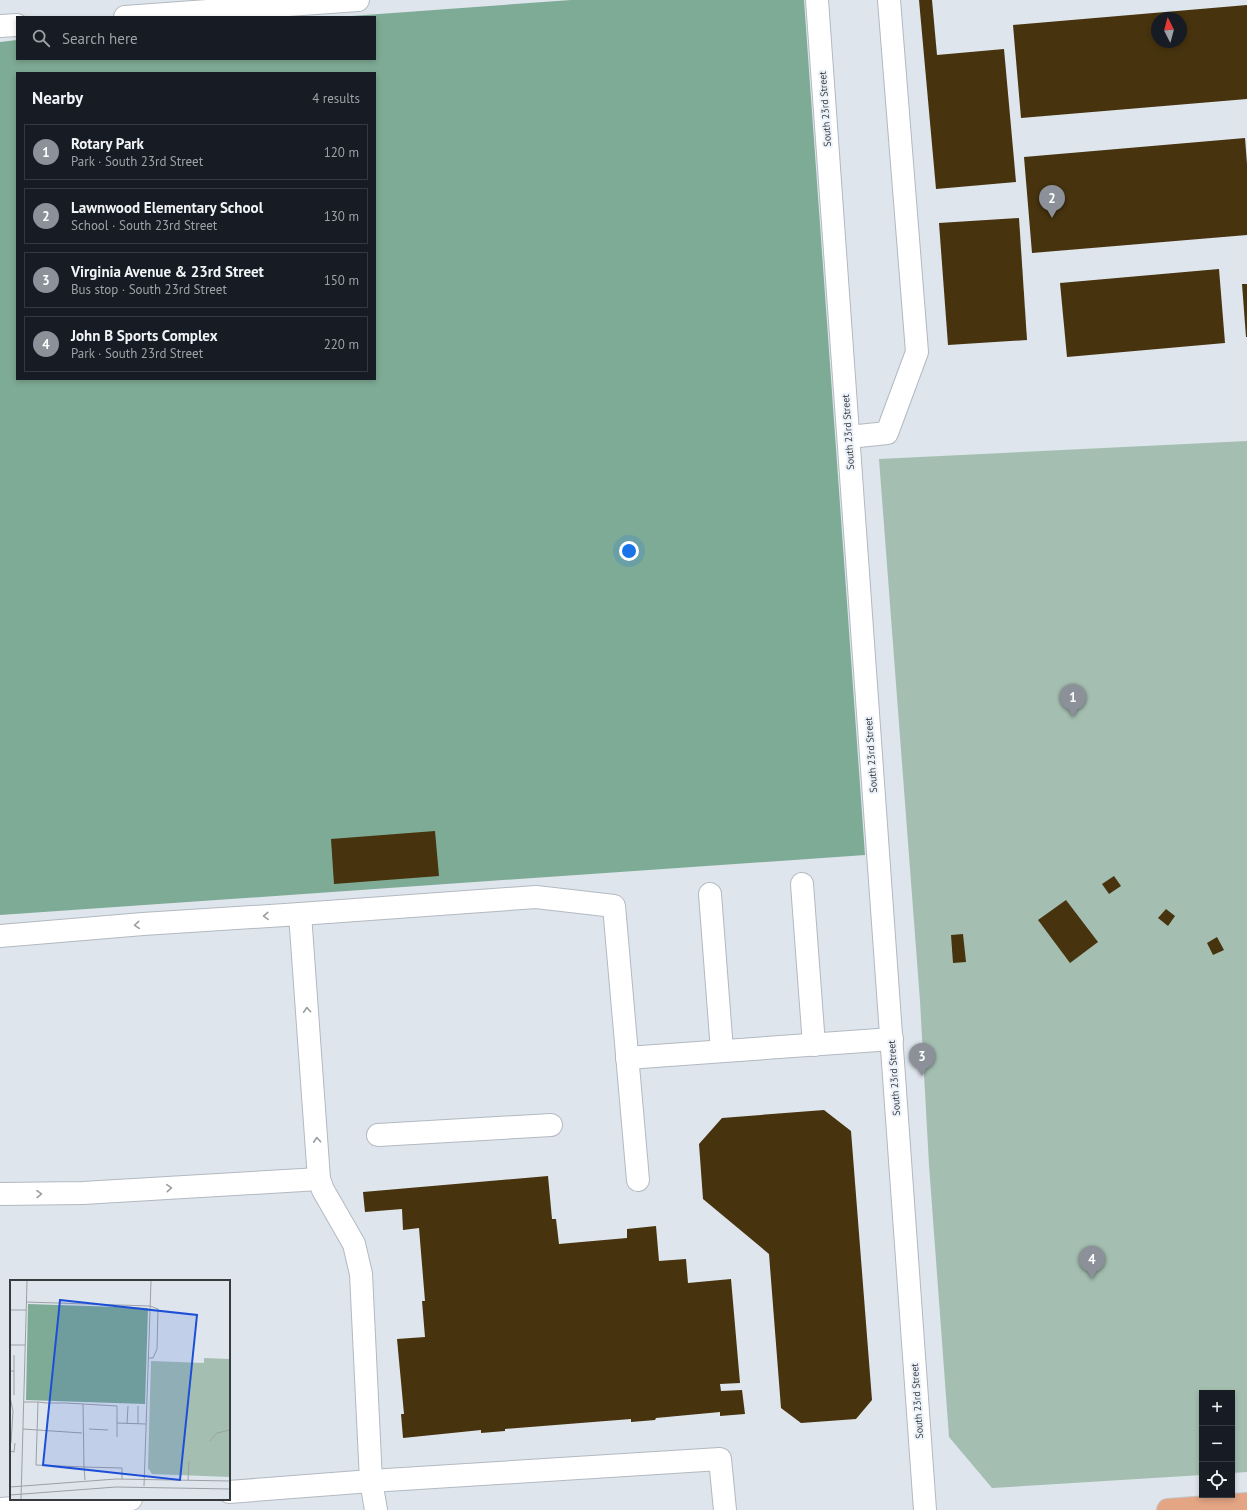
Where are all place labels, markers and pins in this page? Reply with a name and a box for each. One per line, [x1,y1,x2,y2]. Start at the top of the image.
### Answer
pin: 2 [1039,185,1065,218]
pin: 1 [1060,684,1086,717]
pin: 3 [909,1043,935,1076]
pin: 4 [1079,1246,1105,1279]

